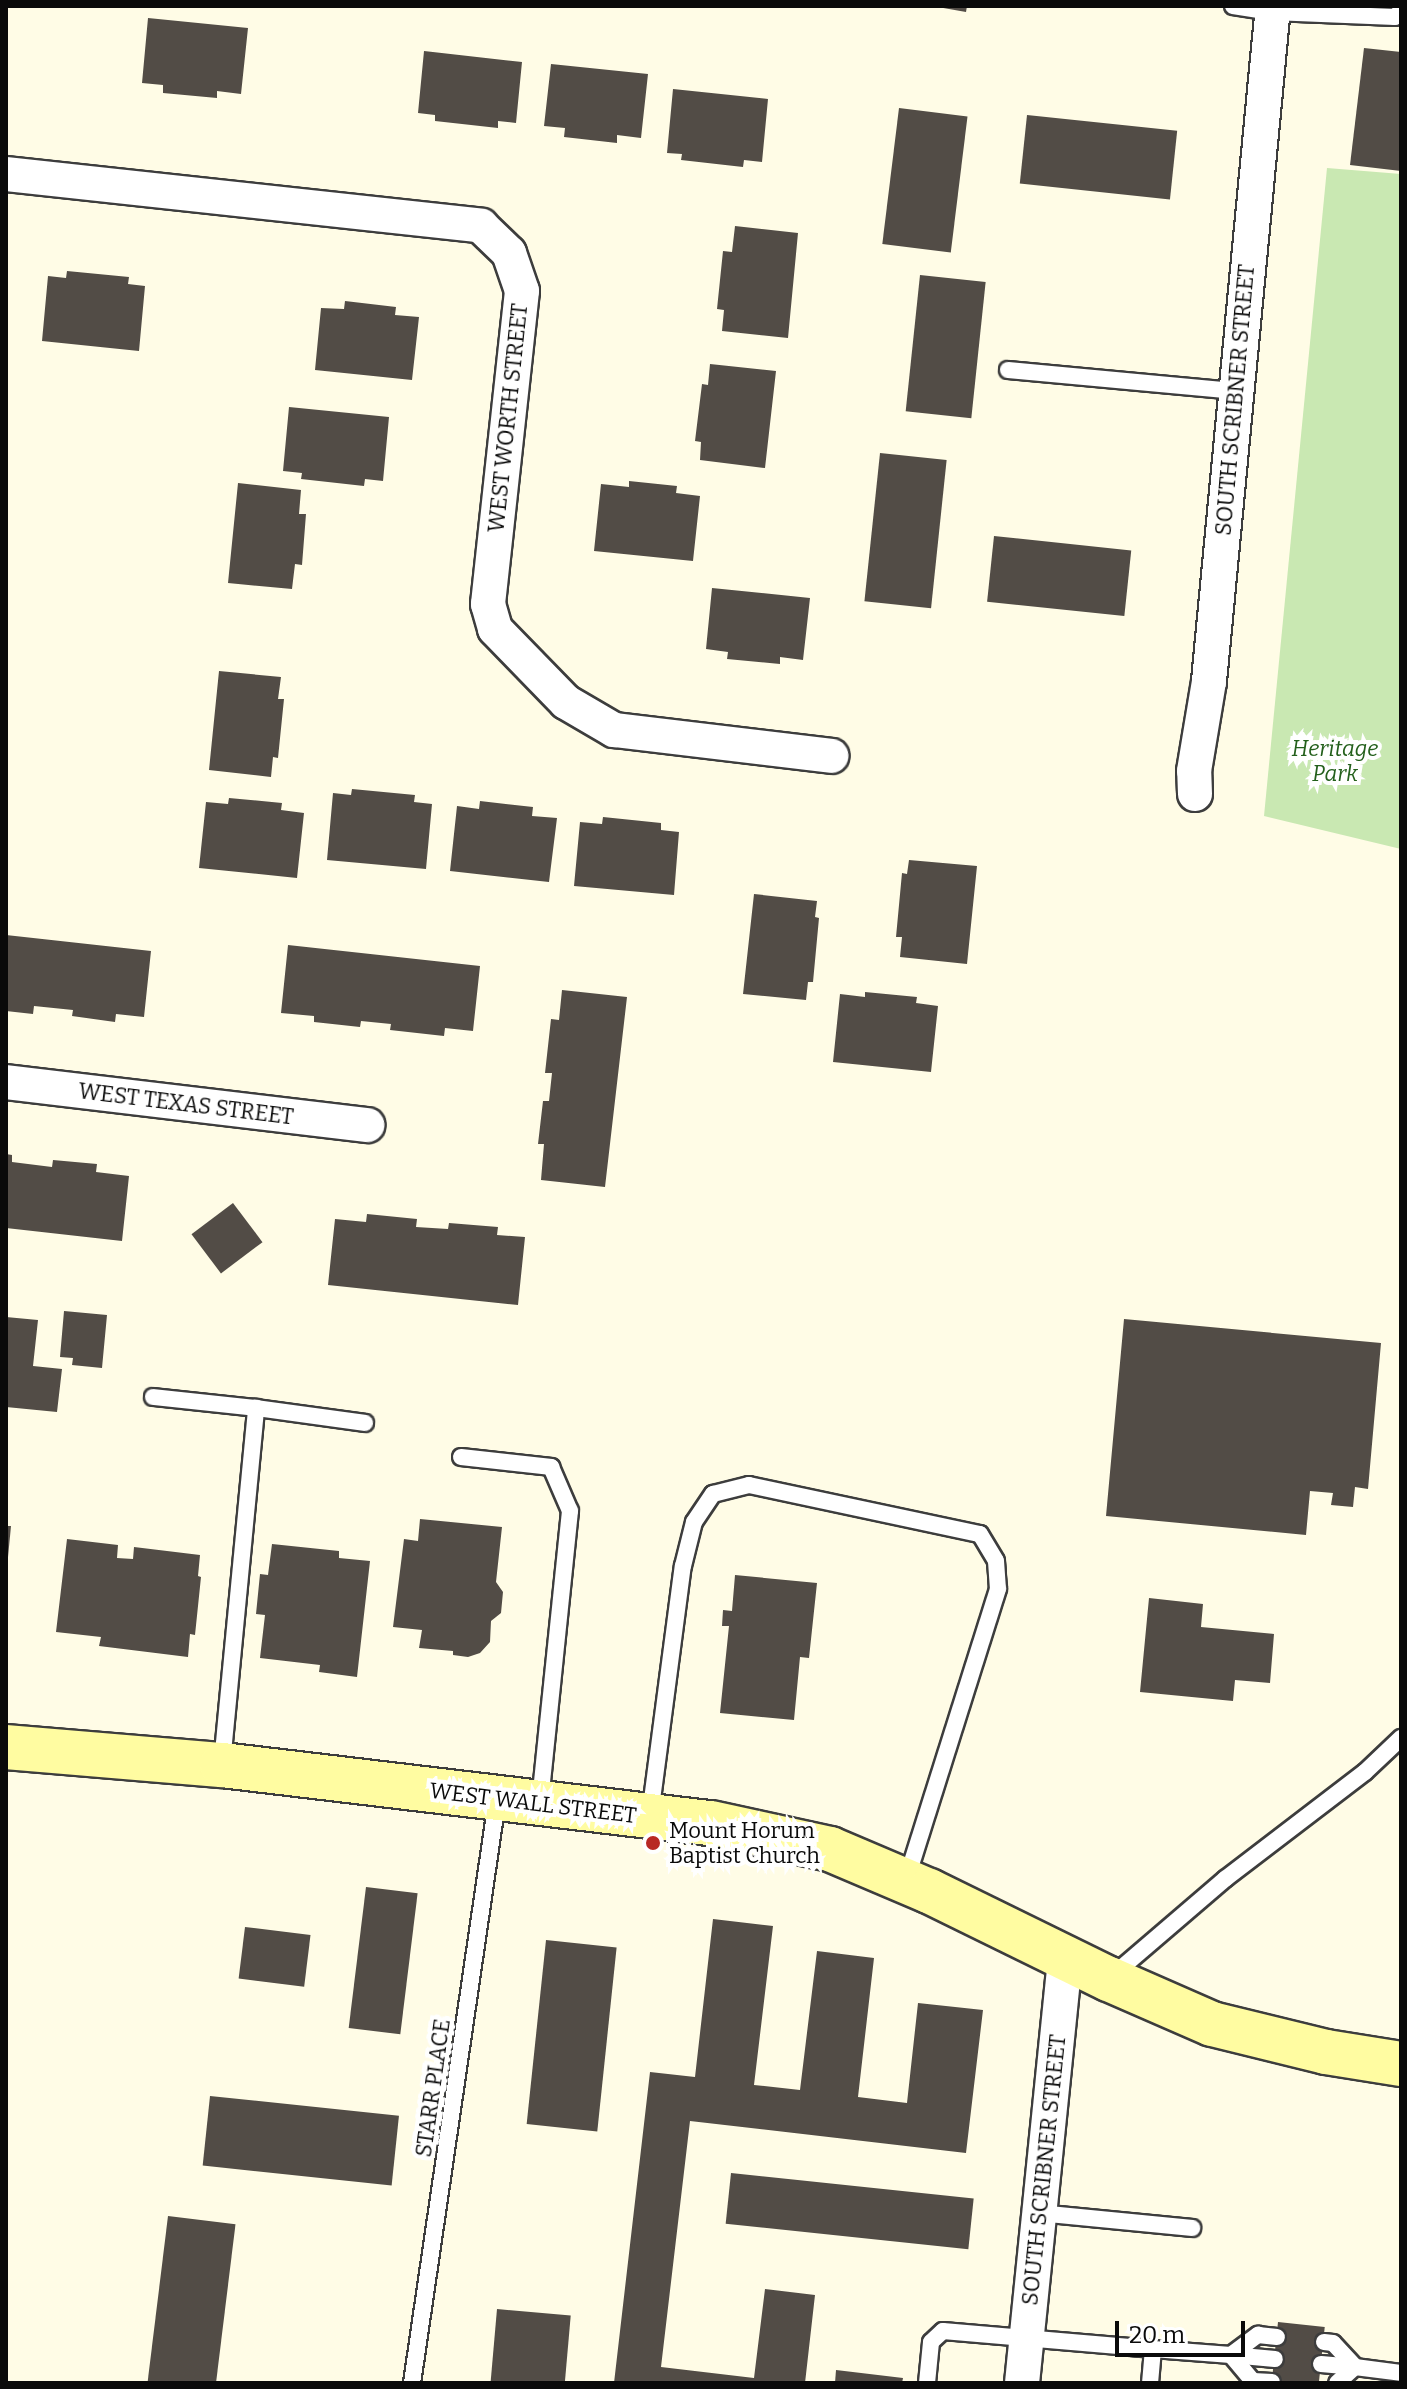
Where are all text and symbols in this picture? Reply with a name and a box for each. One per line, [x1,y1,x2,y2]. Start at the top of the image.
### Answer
street label: SOUTH SCRIBNER STREET [1210,263,1260,537]
street label: WEST WORTH STREET [483,302,533,534]
park label: Heritage Park [1292,735,1378,786]
street label: WEST TEXAS STREET [77,1078,295,1130]
street label: WEST WALL STREET [428,1777,638,1829]
place label: Mount Horum Baptist Church [669,1817,820,1868]
marker: Mount Horum Baptist Church [644,1834,662,1852]
street label: STARR PLACE [410,2017,456,2159]
street label: SOUTH SCRIBNER STREET [1017,2033,1071,2307]
scale bar [1119,2305,1249,2355]
text: 20 m [1129,2321,1185,2349]

